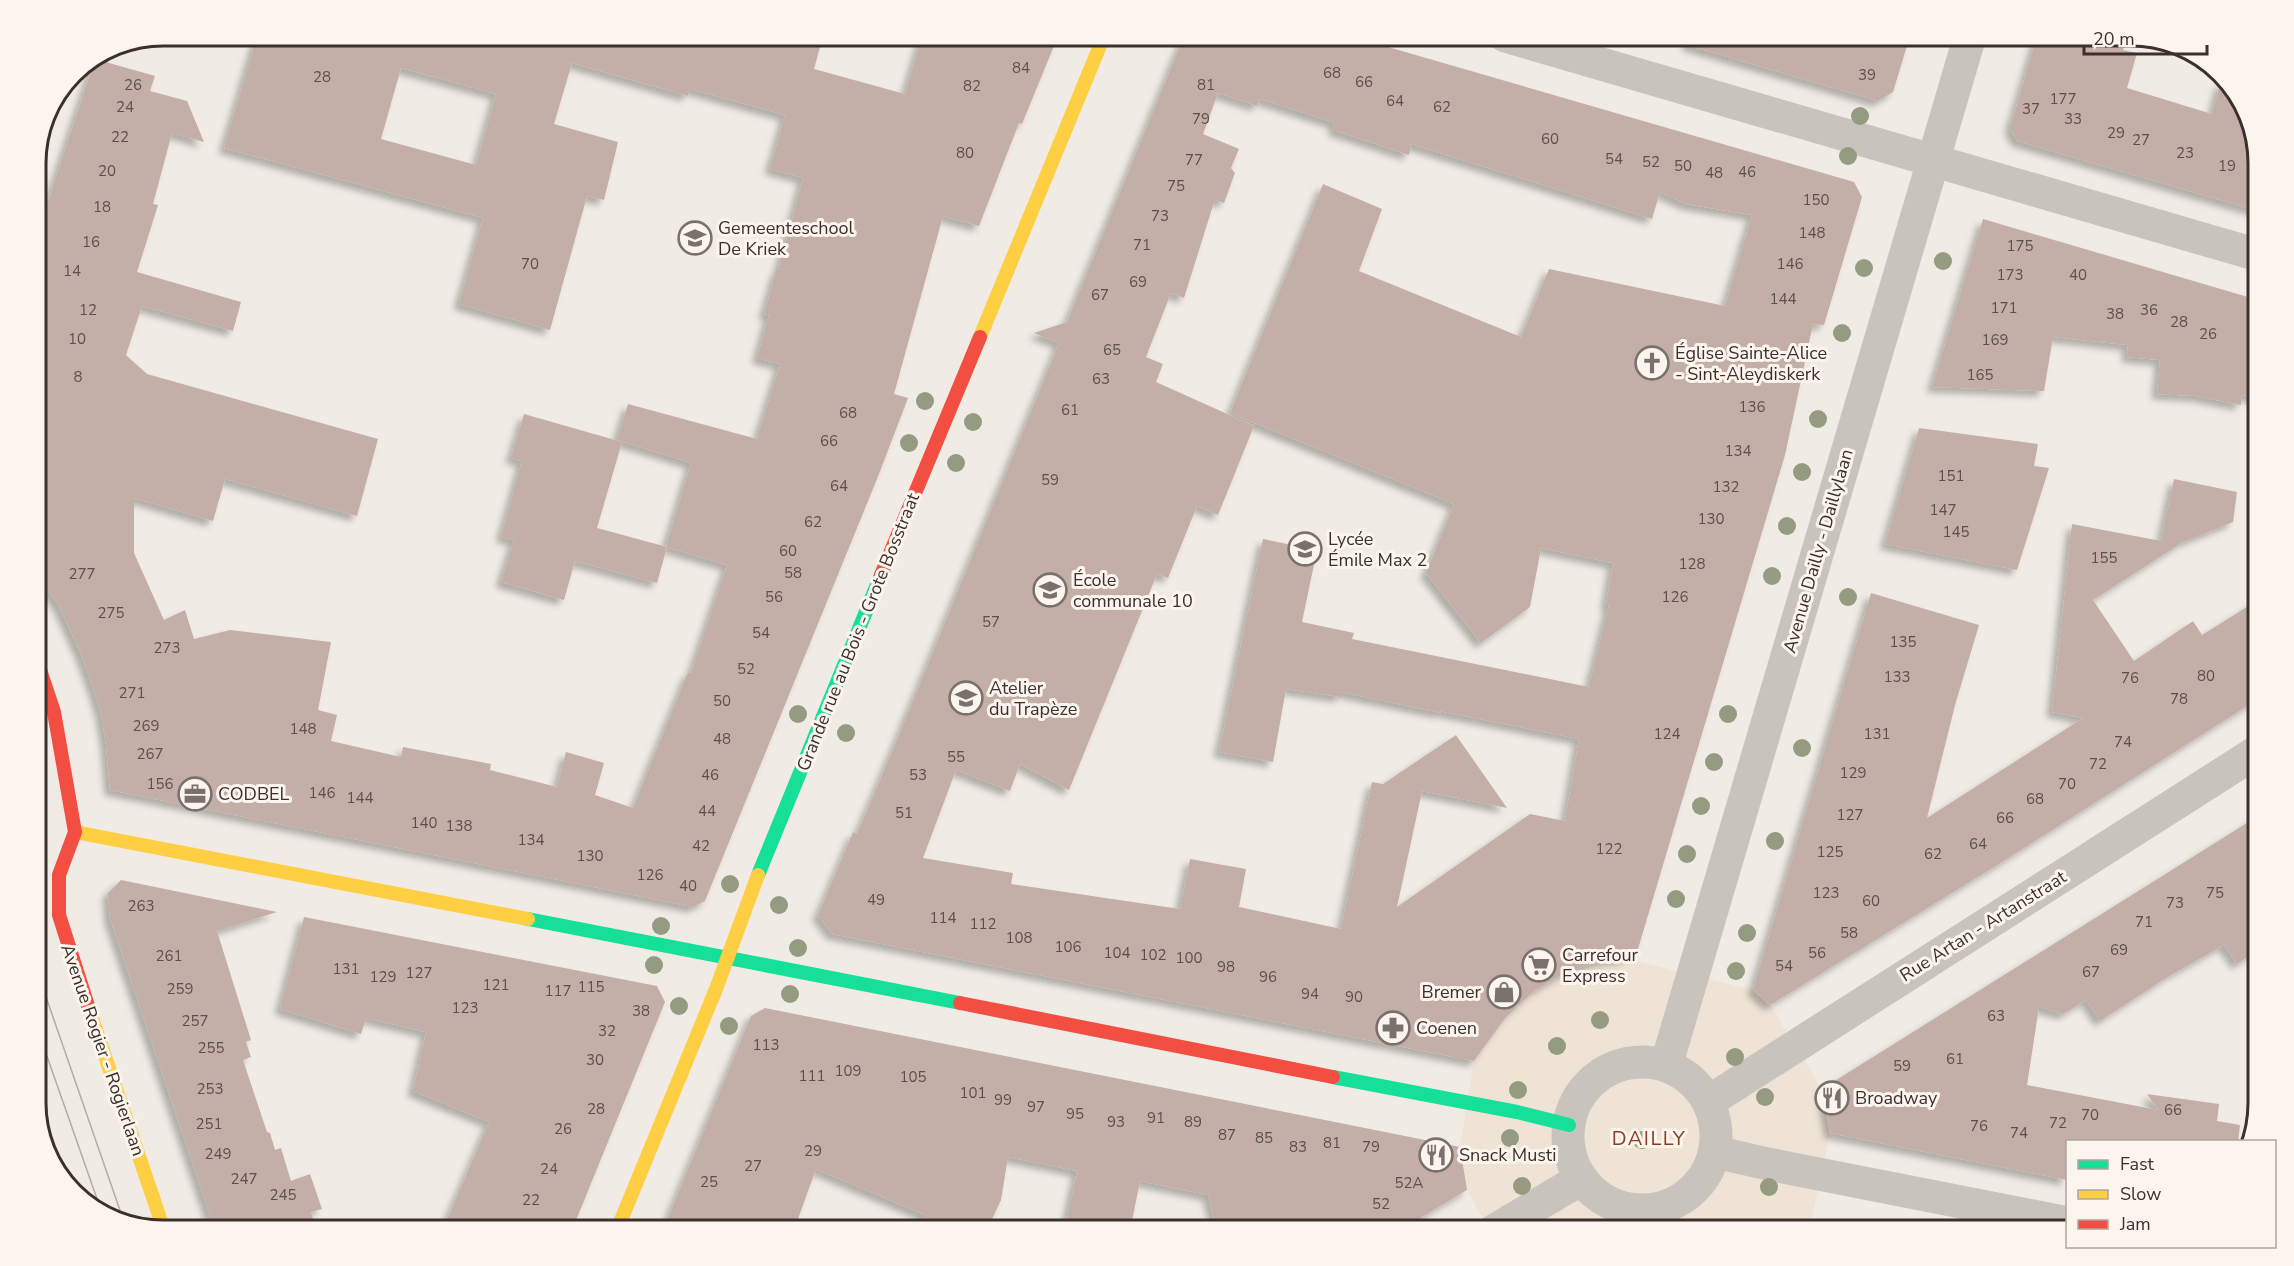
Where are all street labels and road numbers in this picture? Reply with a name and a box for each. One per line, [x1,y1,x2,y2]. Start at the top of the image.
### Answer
street label: Avenue Dailly - Daillylaan [1777,446,1859,656]
street label: Grande rue au Bois - Grote Bosstraat [791,489,925,775]
street label: Rue Artan - Artanstraat [1895,865,2071,987]
street label: Avenue Rogier - Rogierlaan [55,941,151,1159]

